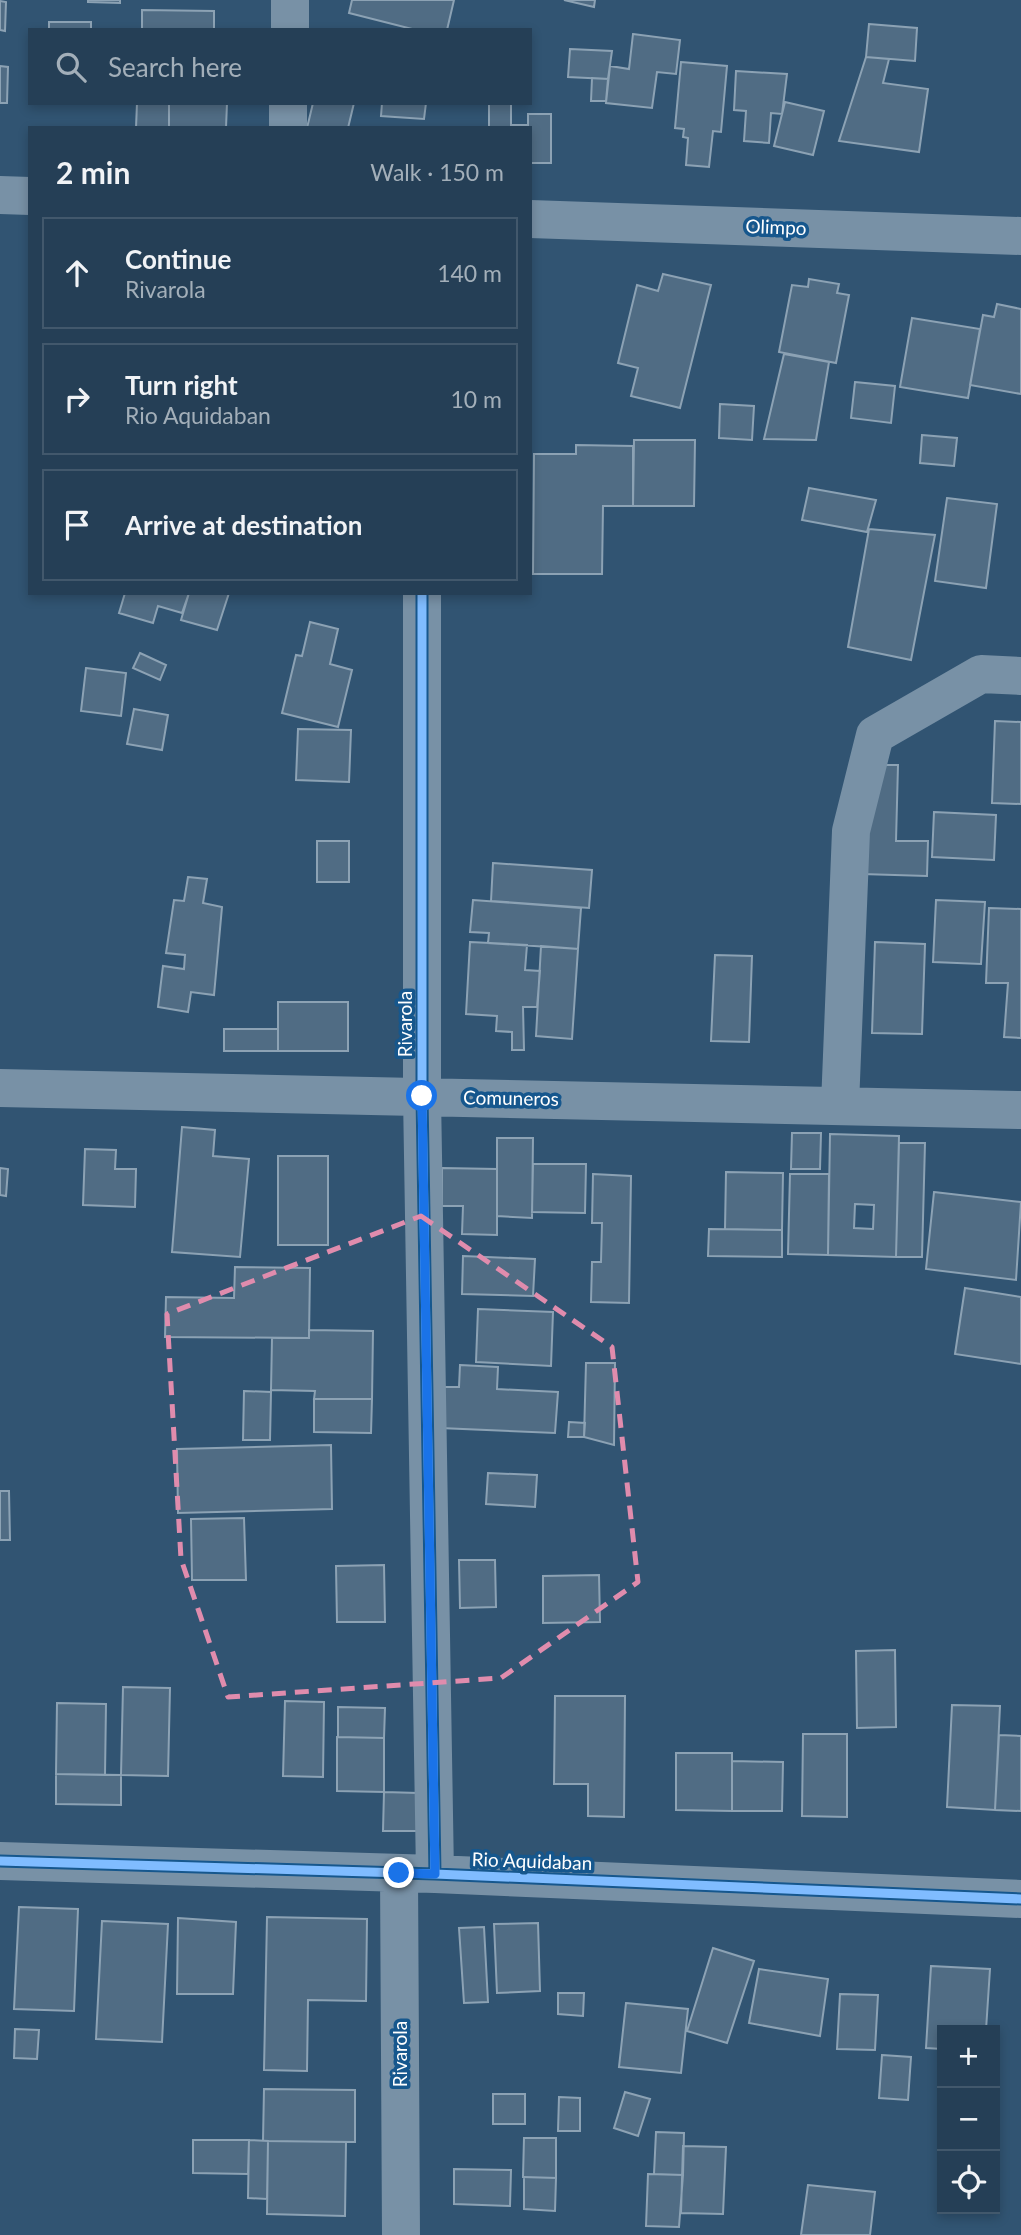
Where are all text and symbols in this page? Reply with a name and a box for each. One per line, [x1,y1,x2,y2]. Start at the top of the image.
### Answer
search box [28,28,532,105]
icon: search [52,48,90,86]
text: Search here [108,51,242,83]
text: 2 min [56,154,130,190]
text: Walk · 150 m [370,158,504,186]
street label: Olimpo [745,214,807,239]
text: Continue [125,243,231,275]
icon: ahead [58,254,96,292]
text: 140 m [437,259,502,287]
text: Rivarola [125,275,206,303]
text: Turn right [125,369,238,401]
icon: right [58,380,96,418]
text: 10 m [451,385,502,413]
text: Rio Aquidaban [125,401,271,429]
icon: arrive [58,506,96,544]
text: Arrive at destination [125,509,362,541]
street label: Rivarola [393,991,416,1057]
route start [406,1080,437,1111]
street label: Comuneros [463,1085,559,1110]
street label: Rio Aquidaban [471,1847,593,1874]
route end [383,1857,414,1888]
street label: Rivarola [388,2021,411,2087]
map controls [937,2025,1000,2214]
button: + [937,2025,1000,2088]
button: − [937,2088,1000,2151]
button: locate [937,2151,1000,2214]

